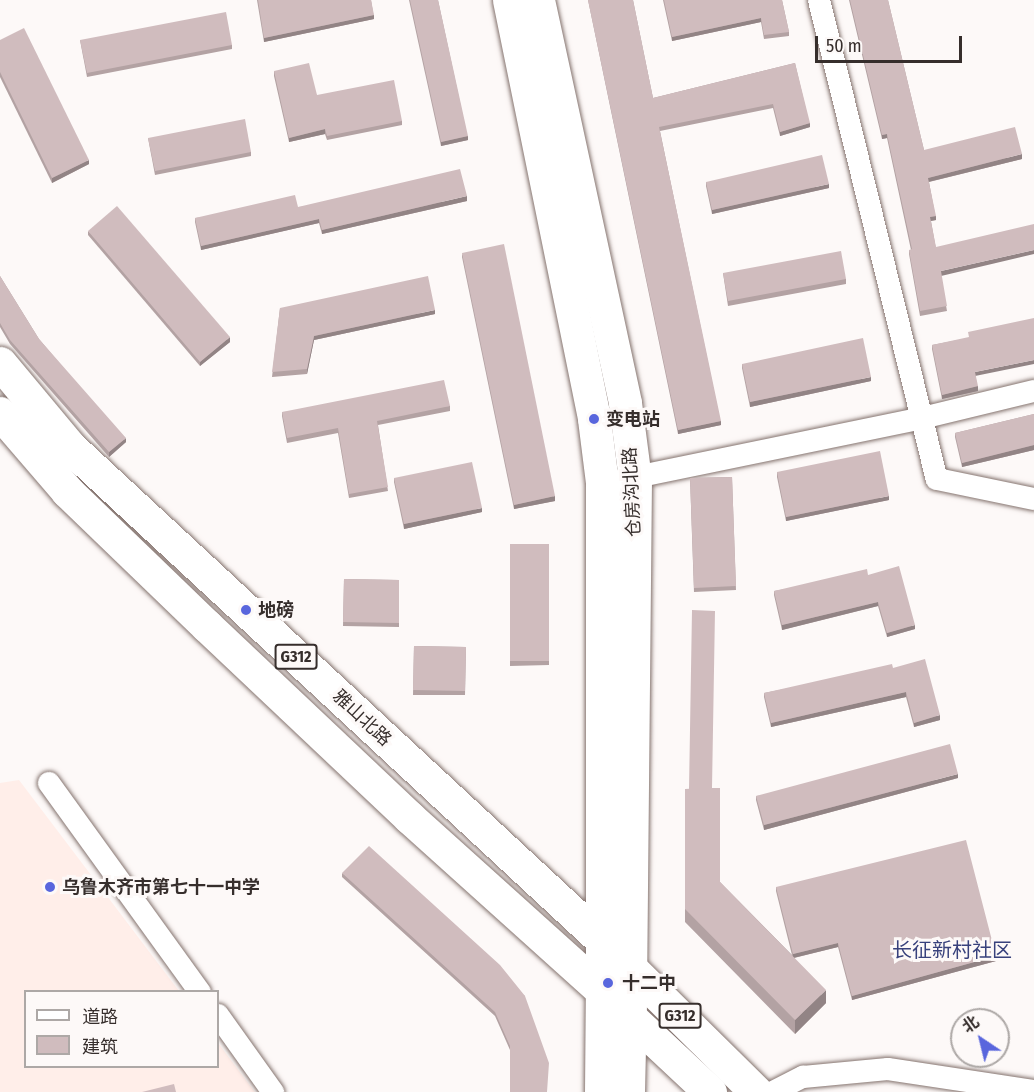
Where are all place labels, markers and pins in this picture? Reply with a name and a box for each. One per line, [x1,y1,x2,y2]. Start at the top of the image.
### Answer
place label: 变电站 [606,408,660,430]
marker: 变电站 [587,412,601,426]
place label: 地磅 [258,599,294,621]
marker: 地磅 [239,603,253,617]
place label: 乌鲁木齐市第七十一中学 [62,876,260,898]
marker: 乌鲁木齐市第七十一中学 [43,880,57,894]
place label: 十二中 [622,972,676,994]
marker: 十二中 [599,974,617,992]

